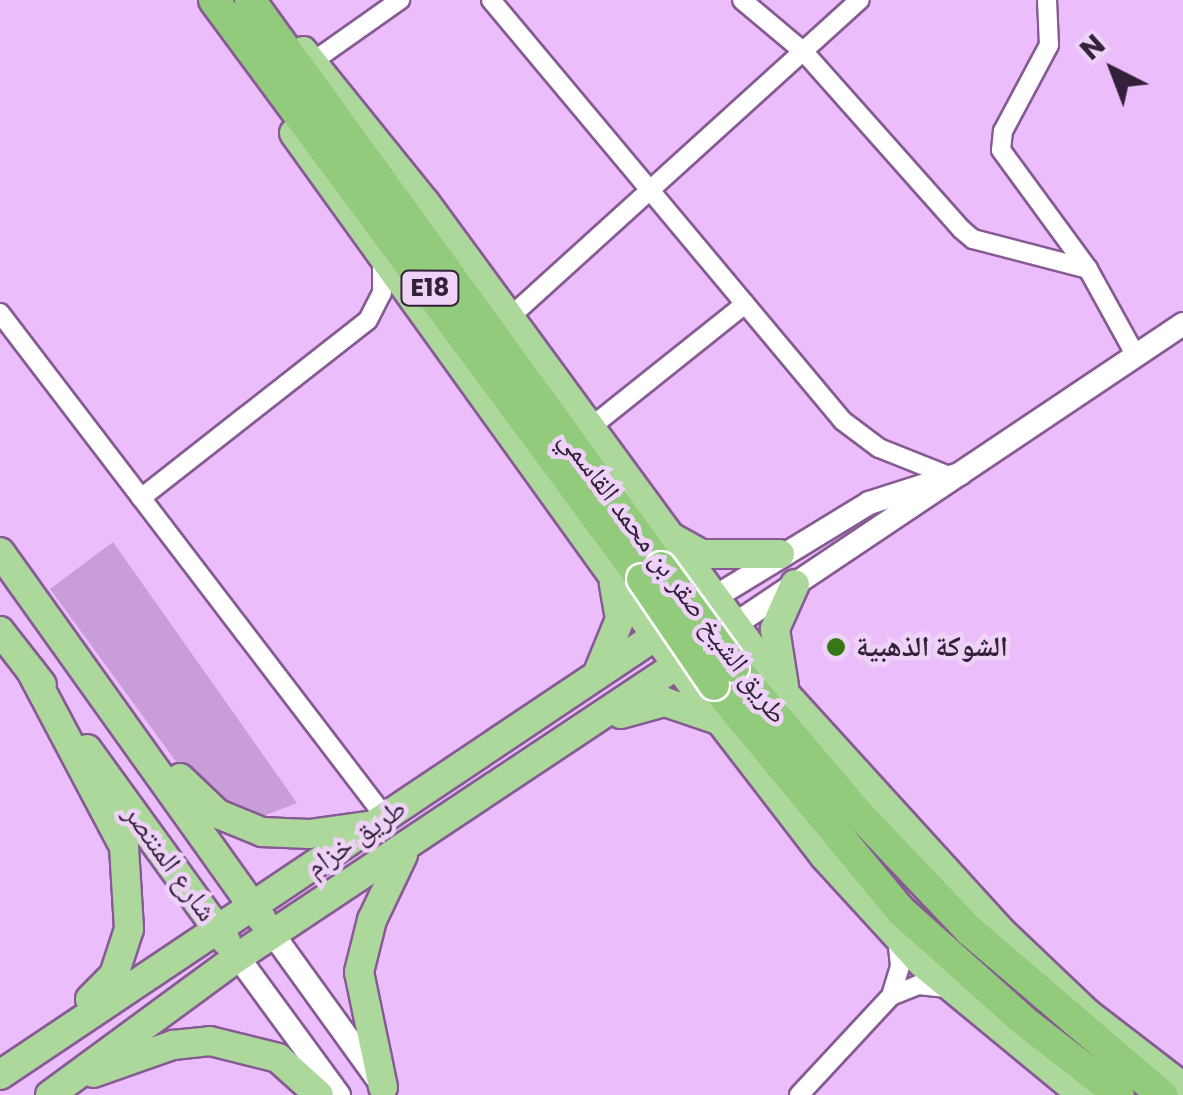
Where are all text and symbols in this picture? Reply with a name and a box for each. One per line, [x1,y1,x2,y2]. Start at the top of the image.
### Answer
north arrow [1063,20,1163,120]
text: N [1072,26,1113,69]
road number: E18 [400,268,460,308]
street label: طريق الشيخ صقر بن محمد القاسمي [552,424,794,730]
place label: الشوكة الذهبية [856,630,1008,664]
marker: الشوكة الذهبية [825,636,847,658]
street label: طريق خزام [300,791,412,885]
street label: شارع المنتصر [116,798,224,928]

